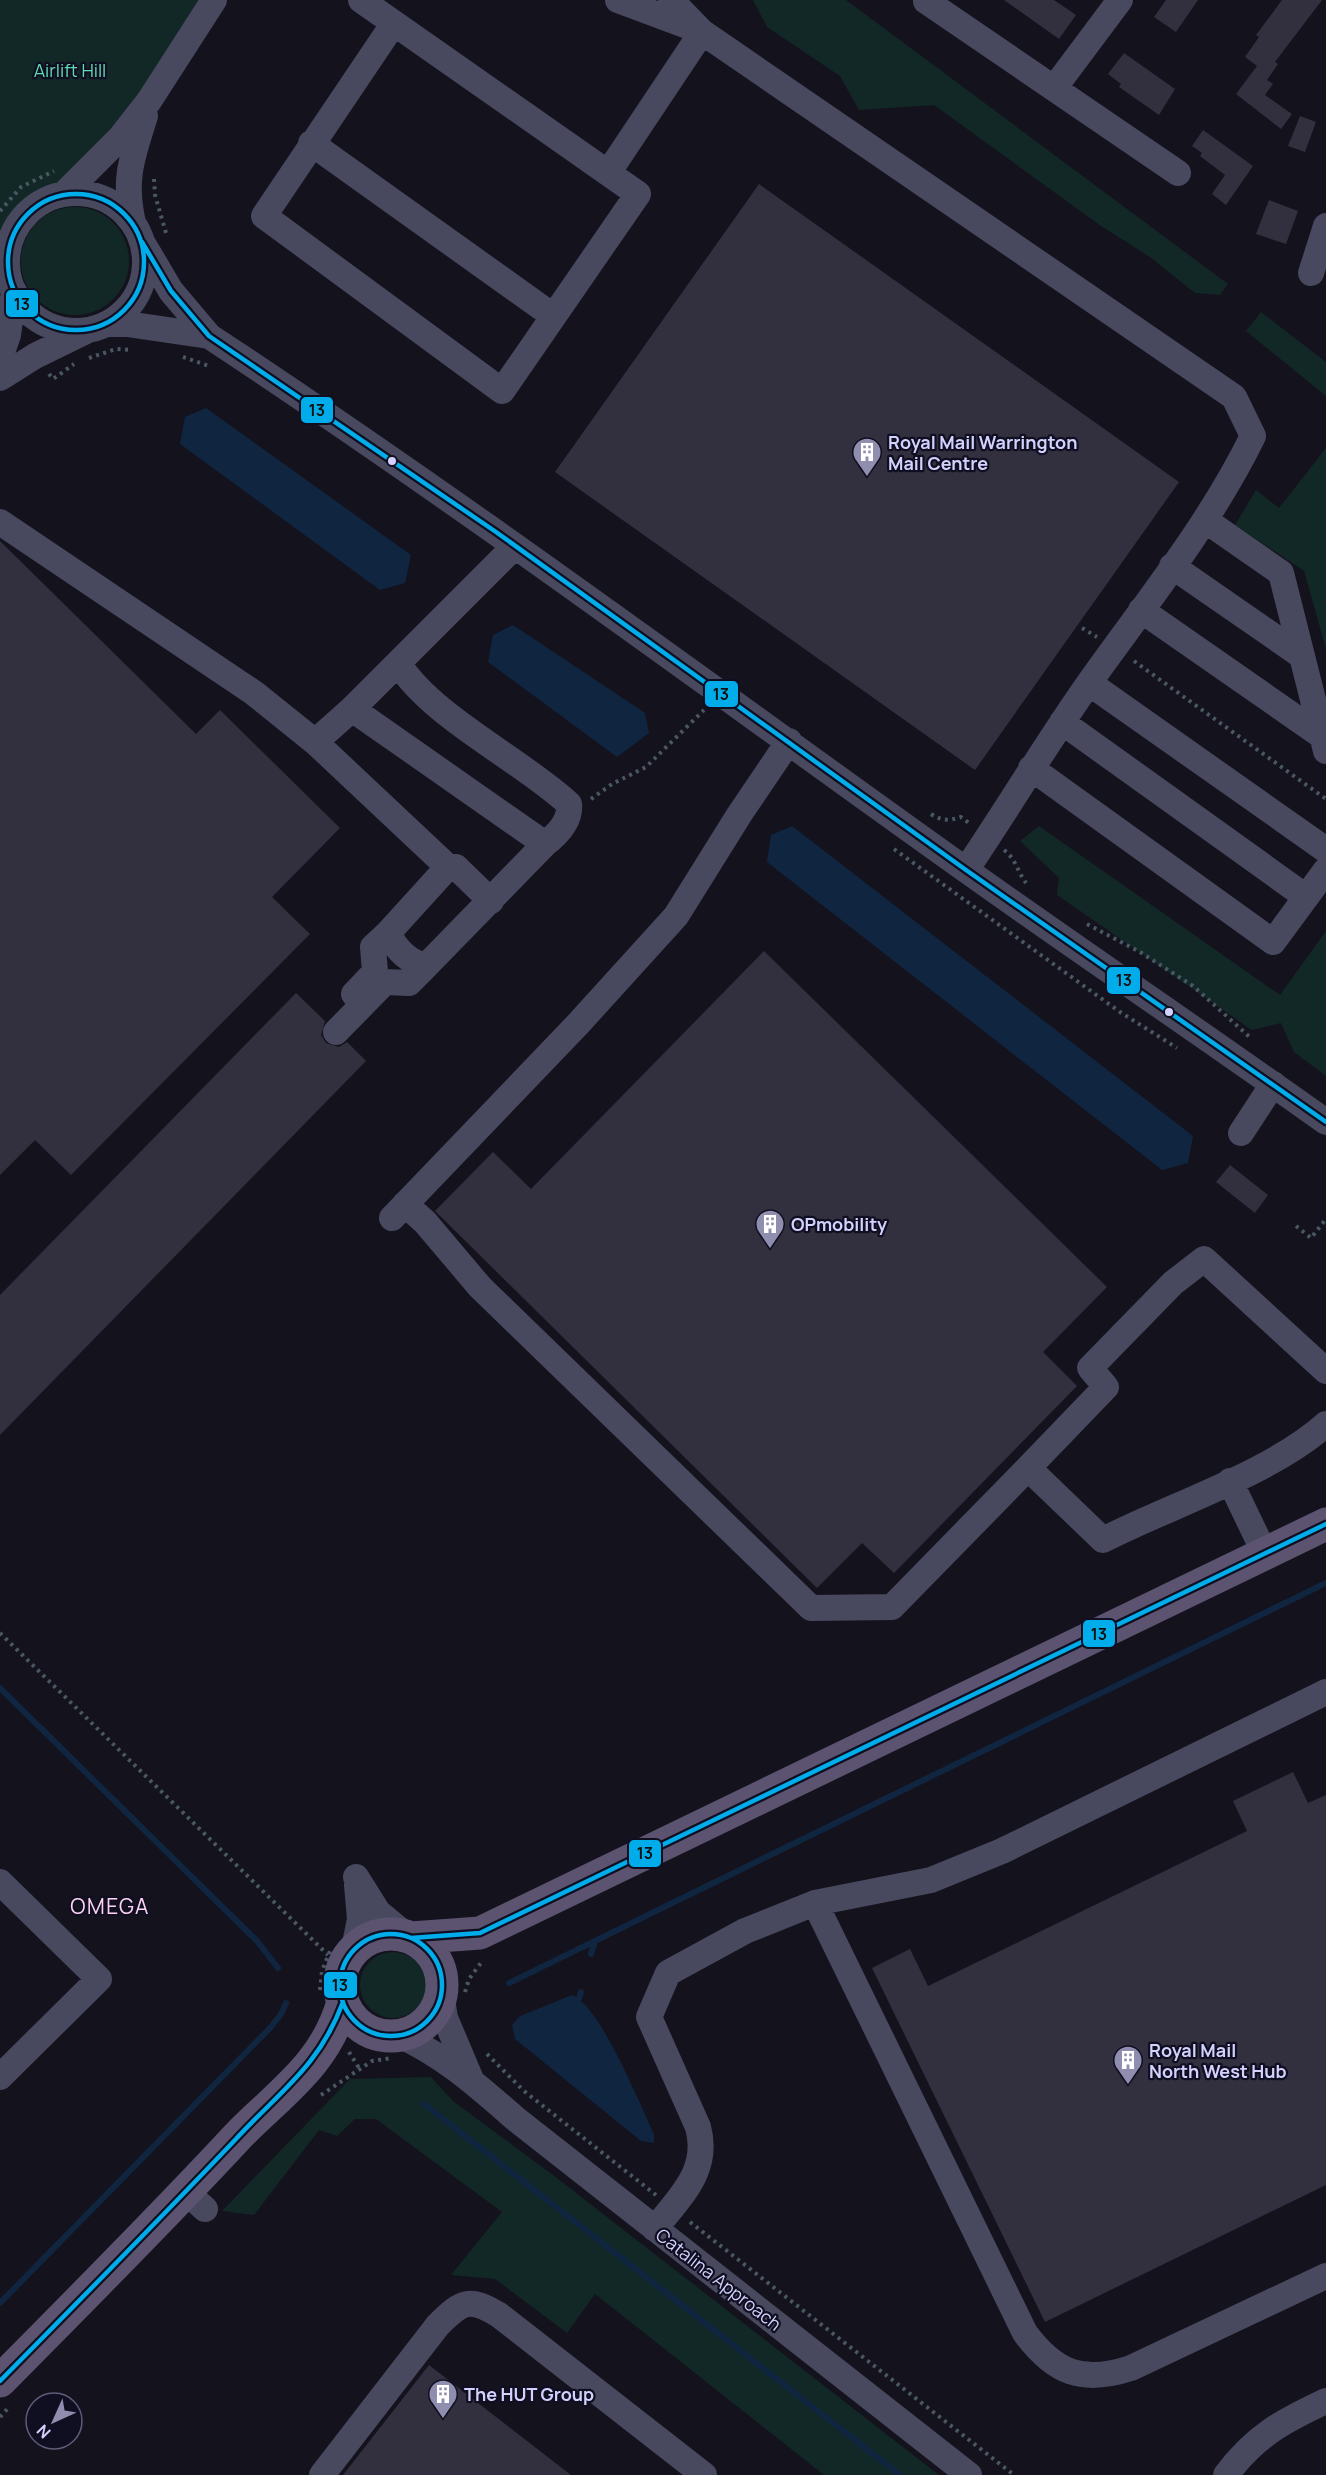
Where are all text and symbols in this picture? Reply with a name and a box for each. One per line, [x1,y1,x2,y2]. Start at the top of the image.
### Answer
park label: Airlift Hill [34,58,106,82]
line badge: 13 [5,289,39,318]
text: 13 [14,293,30,315]
line badge: 13 [300,396,334,424]
text: 13 [309,399,325,421]
place label: Royal Mail Warrington Mail Centre [888,430,1077,475]
building icon: Royal Mail Warrington Mail Centre [851,436,883,478]
unlabelled marker [386,455,398,467]
line badge: 13 [704,680,739,708]
text: 13 [713,683,729,705]
line badge: 13 [1106,966,1141,995]
text: 13 [1116,969,1132,991]
unlabelled marker [1163,1006,1175,1018]
building icon: OPmobility [754,1208,786,1250]
place label: OPmobility [791,1212,887,1236]
line badge: 13 [1082,1619,1116,1648]
text: 13 [1091,1623,1107,1645]
line badge: 13 [628,1839,662,1868]
text: 13 [637,1842,653,1864]
district label: OMEGA [70,1892,150,1920]
line badge: 13 [323,1971,358,1999]
text: 13 [332,1974,348,1996]
place label: Royal Mail North West Hub [1149,2038,1287,2083]
building icon: Royal Mail North West Hub [1112,2044,1144,2086]
street label: Catalina Approach [651,2222,787,2336]
building icon: The HUT Group [427,2378,459,2420]
place label: The HUT Group [464,2382,594,2406]
north arrow [24,2391,84,2451]
text: N [32,2420,55,2443]

